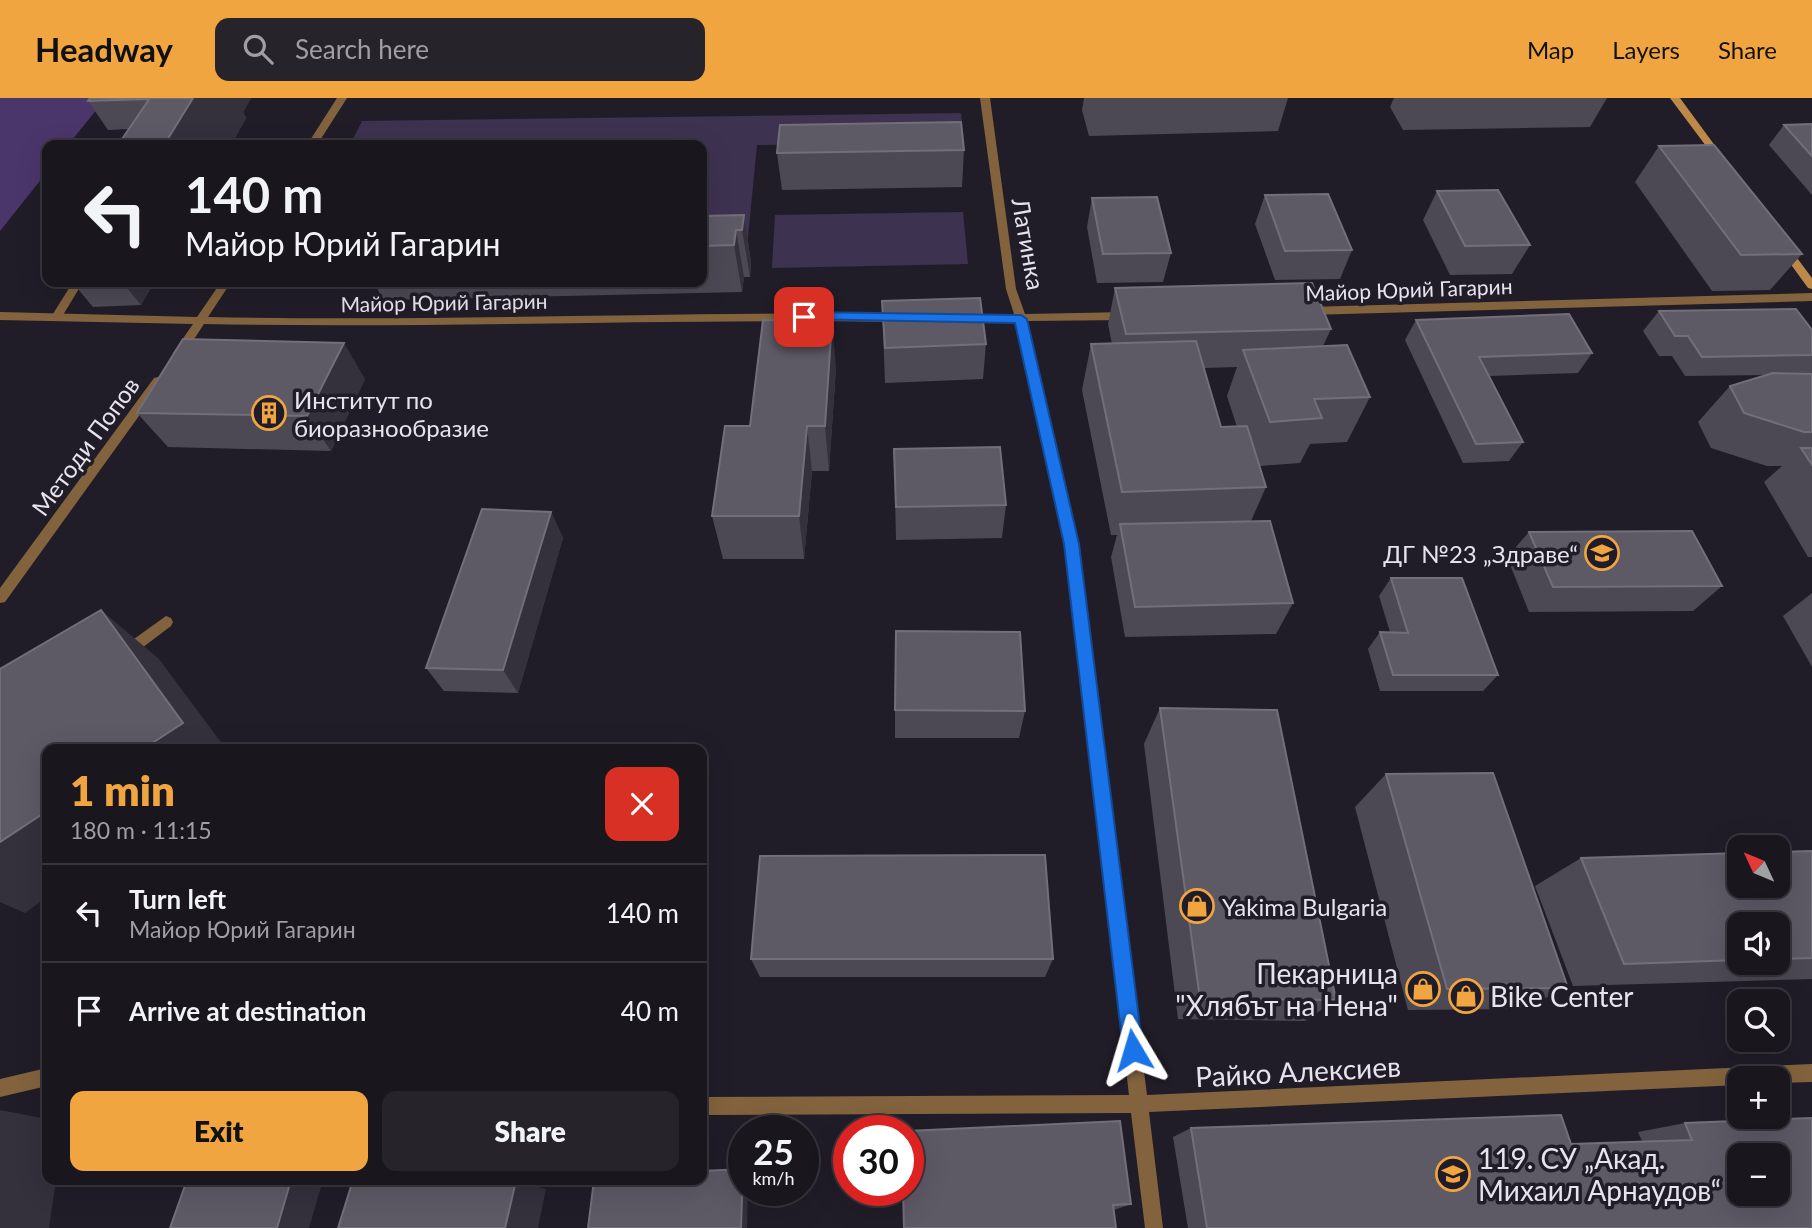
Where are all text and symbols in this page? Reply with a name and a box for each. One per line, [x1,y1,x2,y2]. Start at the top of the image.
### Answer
search box [215,18,705,81]
text: Headway [35,29,173,69]
icon: search [239,30,277,68]
text: Search here [295,33,429,65]
text: Map [1527,35,1574,64]
text: Layers [1612,35,1680,64]
text: Share [1718,35,1777,64]
text: 140 m [185,165,323,223]
icon: left [70,168,161,259]
street label: Латинка [1007,195,1051,292]
text: Майор Юрий Гагарин [185,224,501,263]
street label: Майор Юрий Гагарин [1305,273,1513,305]
pin [774,287,834,347]
street label: Майор Юрий Гагарин [340,288,548,316]
icon: arrive [785,298,823,336]
street label: Методи Попов [25,371,145,521]
place label: Институт по биоразнообразие [294,385,489,442]
building icon: Институт по биоразнообразие [250,394,288,432]
school or university icon: ДГ №23 „Здраве“ [1583,534,1621,572]
place label: ДГ №23 „Здраве“ [1383,539,1578,568]
text: 1 min [70,765,175,815]
button: close [605,767,679,841]
text: 180 m · 11:15 [70,816,212,844]
north arrow [1727,835,1790,898]
map controls [1727,835,1790,1206]
text: Turn left [129,883,226,915]
shop icon: Yakima Bulgaria [1178,887,1216,925]
place label: Yakima Bulgaria [1222,892,1387,921]
icon: left [70,894,108,932]
text: 140 m [606,897,679,929]
button: sound [1727,912,1790,975]
text: Майор Юрий Гагарин [129,915,356,943]
place label: Пекарница "Хлябът на Нена" [1175,956,1398,1022]
shop icon: Пекарница "Хлябът на Нена" [1404,970,1442,1008]
shop icon: Bike Center [1447,977,1485,1015]
place label: Bike Center [1490,979,1634,1013]
button: search [1727,989,1790,1052]
icon: arrive [70,992,108,1030]
text: Arrive at destination [129,995,366,1027]
text: 40 m [621,995,679,1027]
position arrow [1096,1013,1170,1087]
street label: Райко Алексиев [1194,1049,1402,1093]
button: + [1727,1066,1790,1129]
button: Exit [70,1091,368,1171]
button: Share [382,1091,679,1171]
speed limit sign: 30 [833,1115,924,1206]
text: 25 [753,1130,794,1172]
place label: 119. СУ „Акад. Михаил Арнаудов“ [1478,1141,1721,1207]
button: − [1727,1143,1790,1206]
school or university icon: 119. СУ „Акад. Михаил Арнаудов“ [1434,1155,1472,1193]
text: km/h [752,1167,795,1189]

